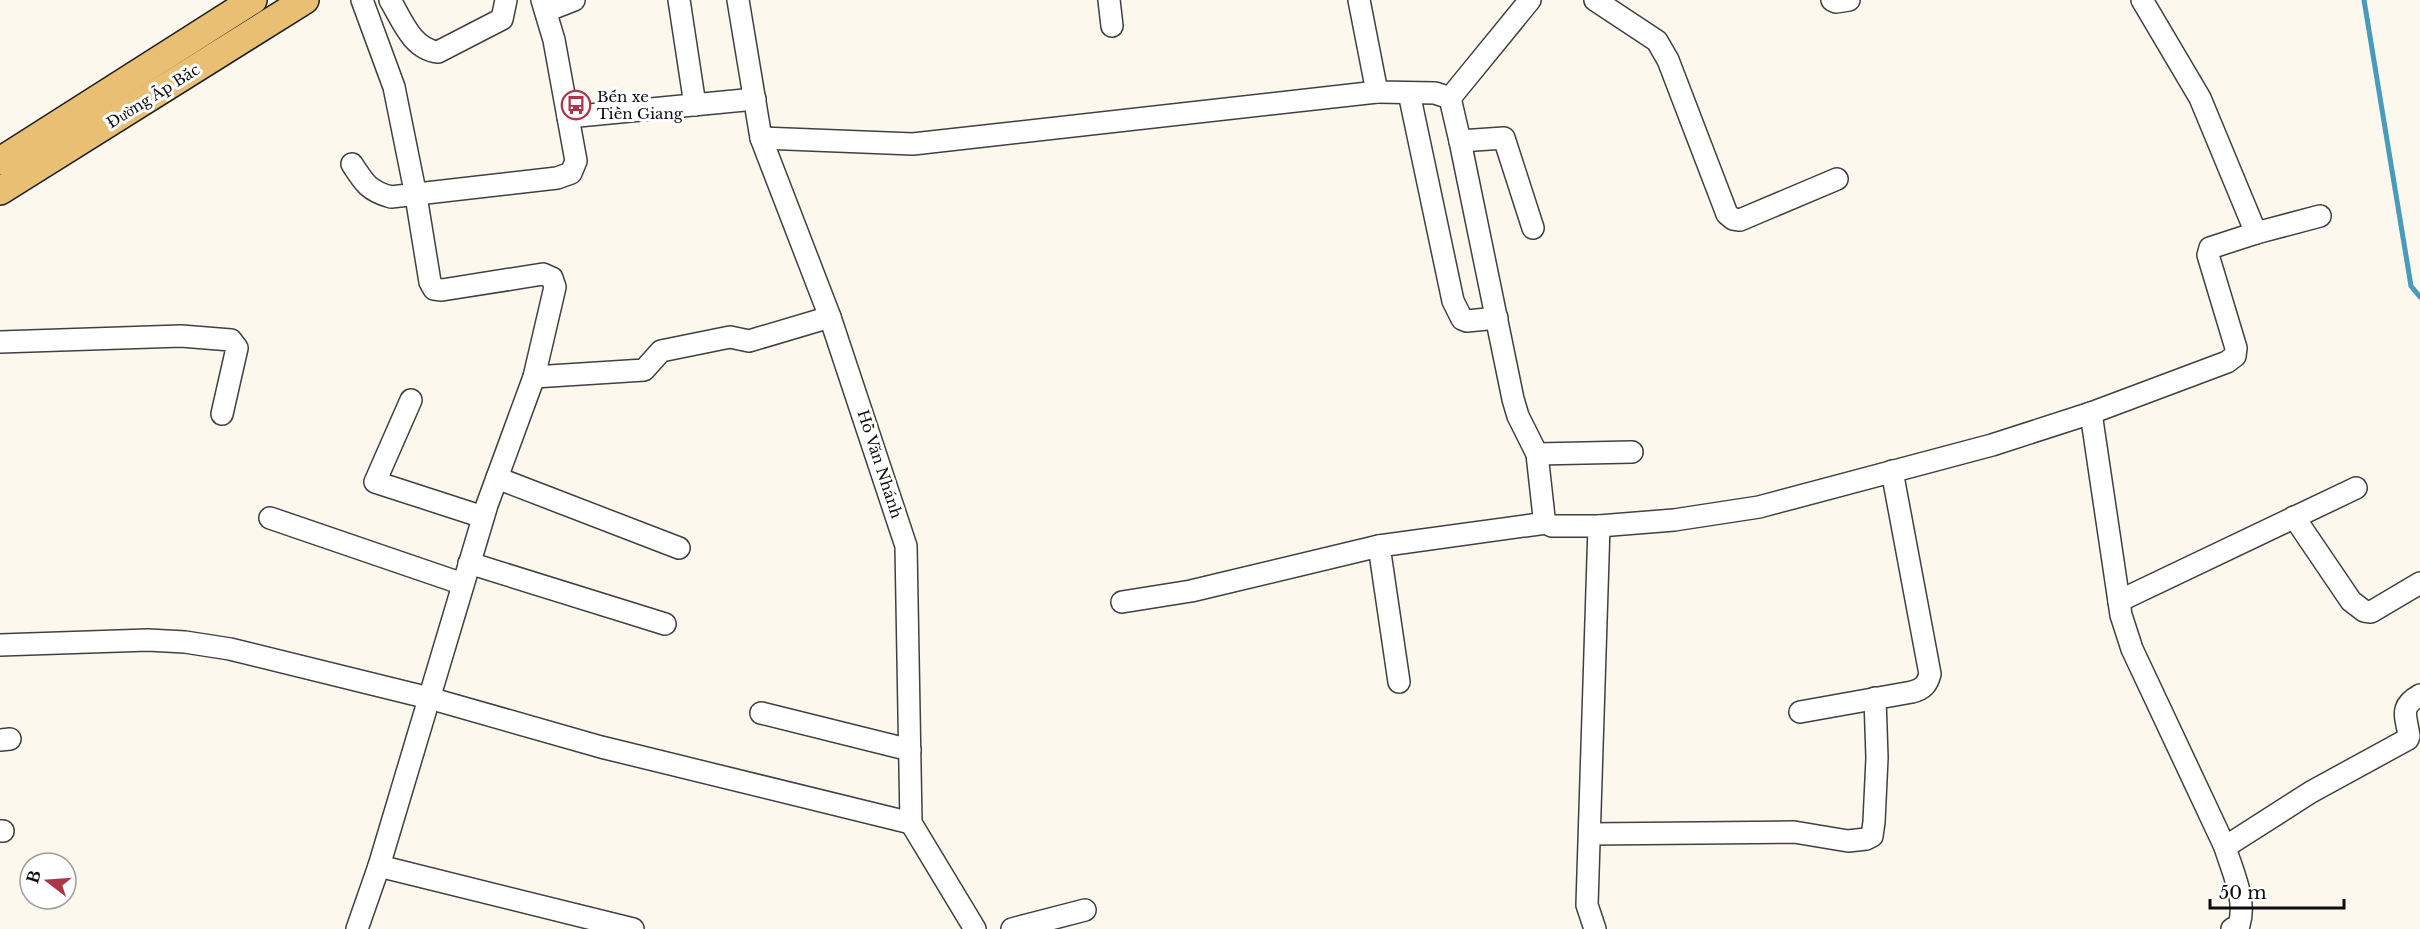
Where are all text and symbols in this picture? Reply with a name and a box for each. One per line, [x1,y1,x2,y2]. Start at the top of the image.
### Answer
street label: Đường Ấp Bắc [103,60,203,132]
place label: Bến xe Tiền Giang [597,87,684,123]
bus stop icon: Bến xe Tiền Giang [560,89,592,121]
street label: Hồ Văn Nhánh [853,407,907,521]
north arrow [18,851,78,911]
text: B [22,867,45,886]
scale bar [2210,872,2344,910]
text: 50 m [2219,882,2267,904]

